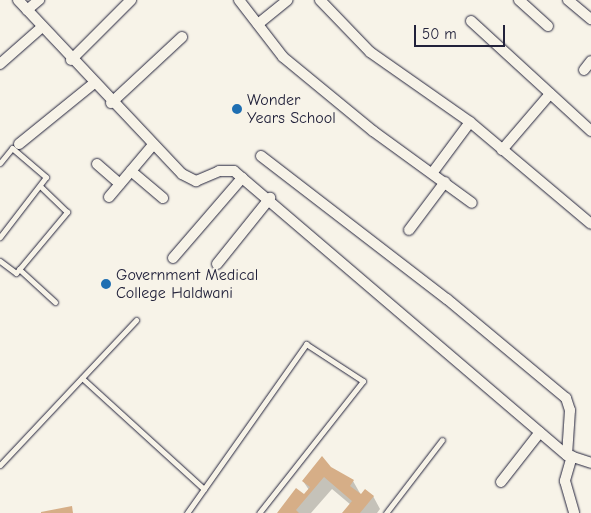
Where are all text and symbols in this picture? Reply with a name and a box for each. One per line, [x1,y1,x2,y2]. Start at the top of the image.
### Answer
scale bar [416,15,507,47]
text: 50 m [422,25,457,43]
place label: Wonder Years School [247,90,336,128]
marker: Wonder Years School [231,103,243,115]
place label: Government Medical College Haldwani [116,265,258,303]
marker: Government Medical College Haldwani [100,278,112,290]

